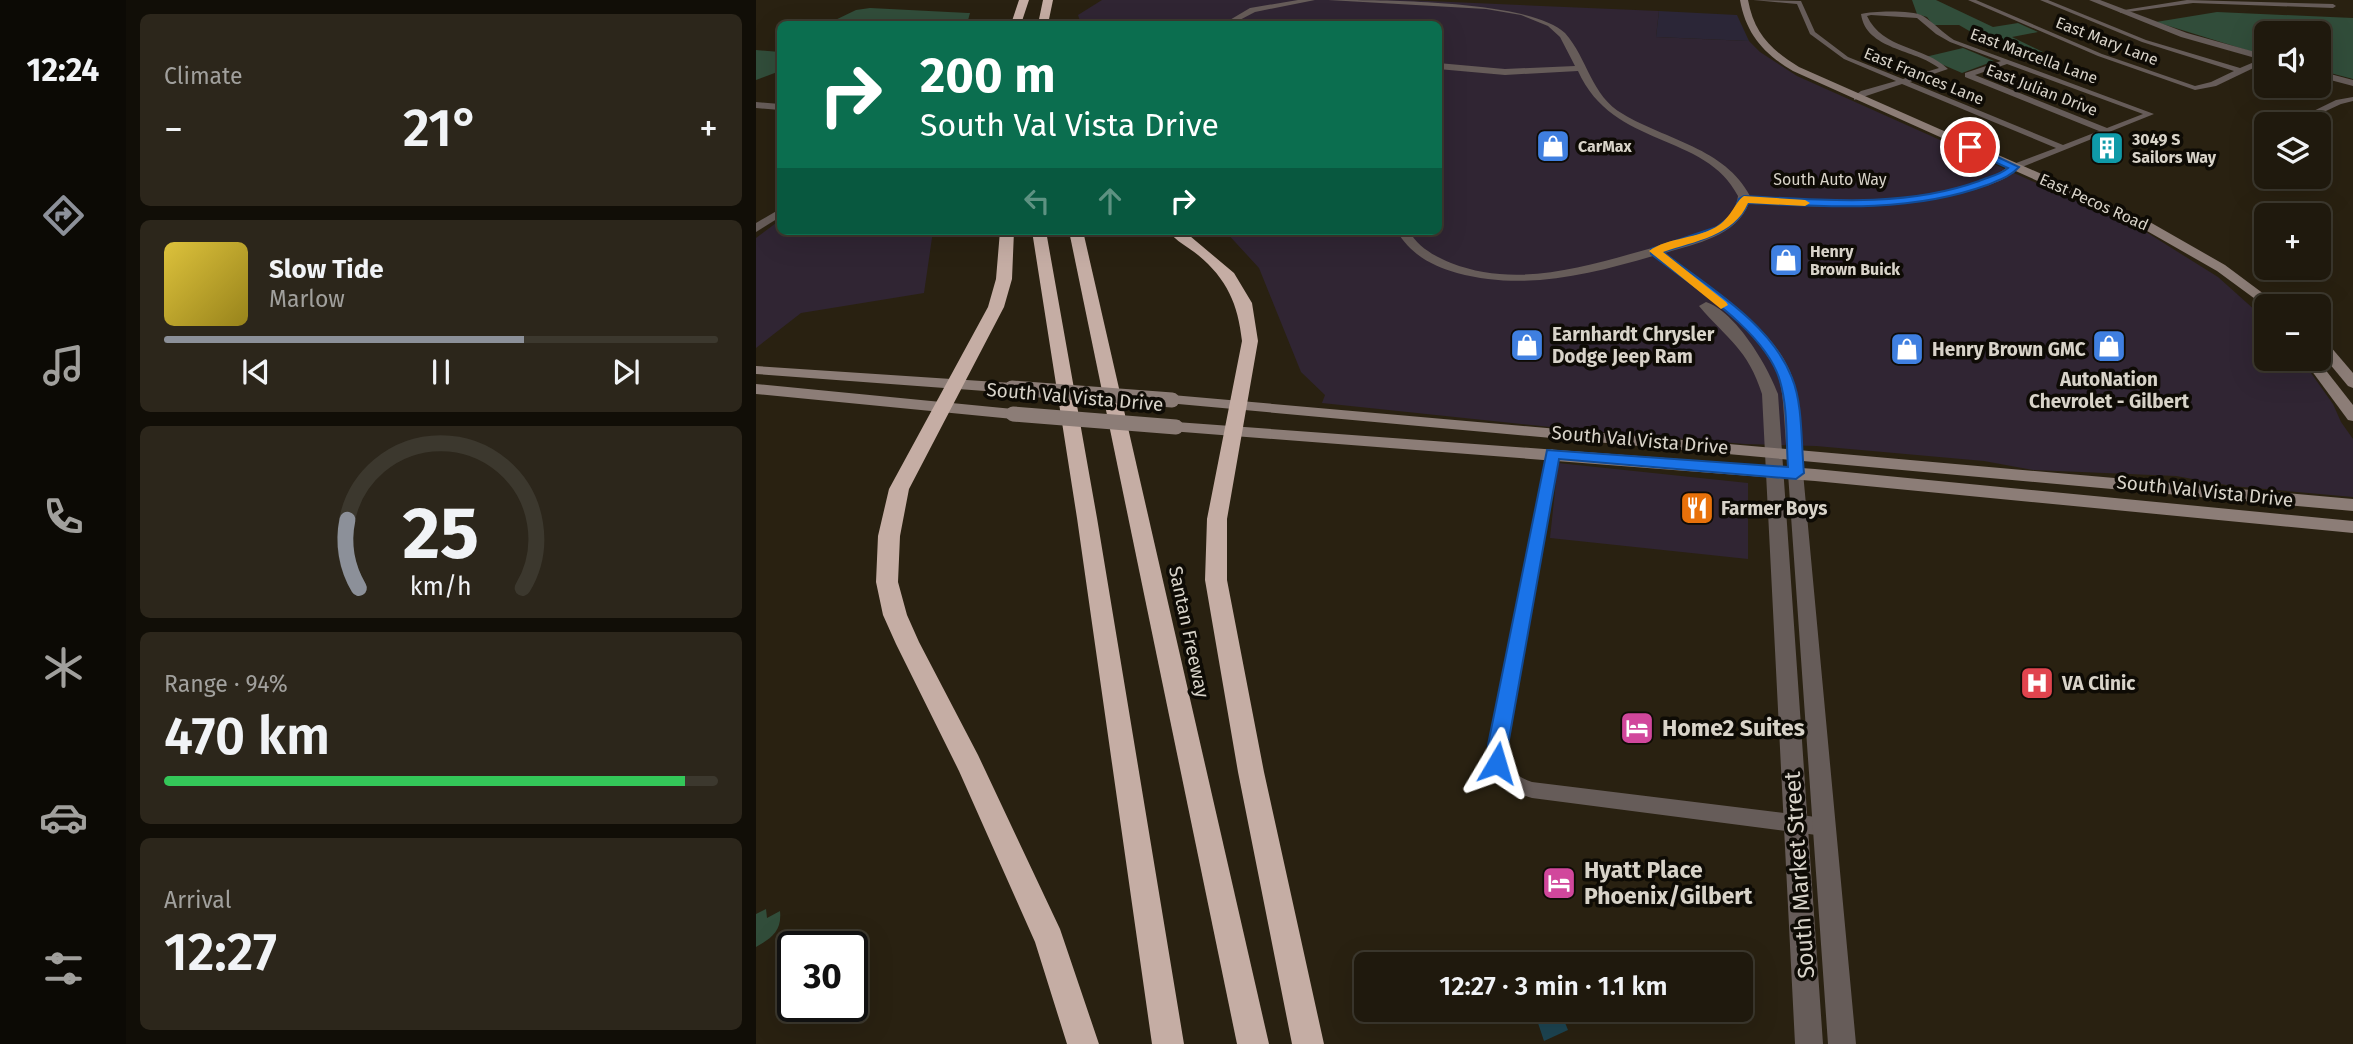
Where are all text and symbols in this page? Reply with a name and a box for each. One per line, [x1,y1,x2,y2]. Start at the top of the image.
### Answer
street label: East Mary Lane [2053,13,2161,69]
map controls [2254,21,2331,371]
button: sound [2254,21,2331,98]
street label: East Marcella Lane [1968,24,2100,88]
street label: East Frances Lane [1861,43,1987,109]
text: 200 m [920,46,1056,105]
icon: right [805,49,896,140]
text: 12:24 [27,51,99,89]
street label: East Julian Drive [1984,60,2100,120]
text: Climate [164,62,243,90]
text: 21° [403,97,479,160]
text: − [164,106,183,152]
text: + [699,106,718,152]
text: South Val Vista Drive [920,106,1219,144]
button: layers [2254,112,2331,189]
pin [1940,117,2000,177]
shop icon: CarMax [1534,127,1572,165]
icon: arrive [1951,128,1989,166]
building icon: 3049 S Sailors Way [2088,129,2126,167]
place label: 3049 S Sailors Way [2131,130,2217,167]
place label: CarMax [1578,137,1633,156]
street label: East Pecos Road [2037,169,2151,235]
street label: South Auto Way [1773,170,1887,189]
icon: left [1018,182,1056,220]
icon: ahead [1091,182,1129,220]
icon: right [1164,182,1202,220]
icon: directions [39,191,88,240]
button: + [2254,203,2331,280]
shop icon: Henry Brown Buick [1767,241,1805,279]
place label: Henry Brown Buick [1810,242,1900,279]
text: Slow Tide [269,254,384,285]
text: Marlow [269,285,345,313]
button: − [2254,294,2331,371]
place label: Earnhardt Chrysler Dodge Jeep Ram [1552,323,1715,368]
shop icon: Earnhardt Chrysler Dodge Jeep Ram [1508,326,1546,364]
shop icon: AutoNation Chevrolet - Gilbert [2090,327,2128,365]
shop icon: Henry Brown GMC [1888,330,1926,368]
place label: Henry Brown GMC [1932,338,2086,361]
icon: music [39,341,88,390]
icon: previous [237,353,275,391]
icon: pause [422,353,460,391]
icon: next [607,353,645,391]
place label: AutoNation Chevrolet - Gilbert [2029,368,2190,413]
street label: South Val Vista Drive [986,378,1164,416]
street label: South Val Vista Drive [1551,421,1729,459]
street label: South Val Vista Drive [2116,470,2294,512]
restaurant icon: Farmer Boys [1678,489,1716,527]
text: 25 [403,490,479,577]
icon: phone [39,492,88,541]
place label: Farmer Boys [1721,497,1827,520]
street label: Santan Freeway [1164,564,1214,701]
text: km/h [410,572,472,602]
icon: climate [39,643,88,692]
hospital icon: VA Clinic [2018,664,2056,702]
text: Range · 94% [164,670,288,698]
place label: VA Clinic [2061,672,2135,695]
text: 470 km [164,705,330,768]
hotel icon: Home2 Suites [1618,709,1656,747]
place label: Home2 Suites [1662,714,1805,742]
position arrow [1460,726,1534,800]
street label: South Market Street [1778,770,1820,979]
icon: car [39,793,88,842]
place label: Hyatt Place Phoenix/Gilbert [1584,856,1754,910]
hotel icon: Hyatt Place Phoenix/Gilbert [1540,864,1578,902]
text: Arrival [164,886,231,914]
text: 12:27 [164,921,277,984]
speed limit sign: 30 [777,931,868,1022]
icon: filters [39,944,88,993]
text: 12:27 · 3 min · 1.1 km [1439,971,1668,1002]

